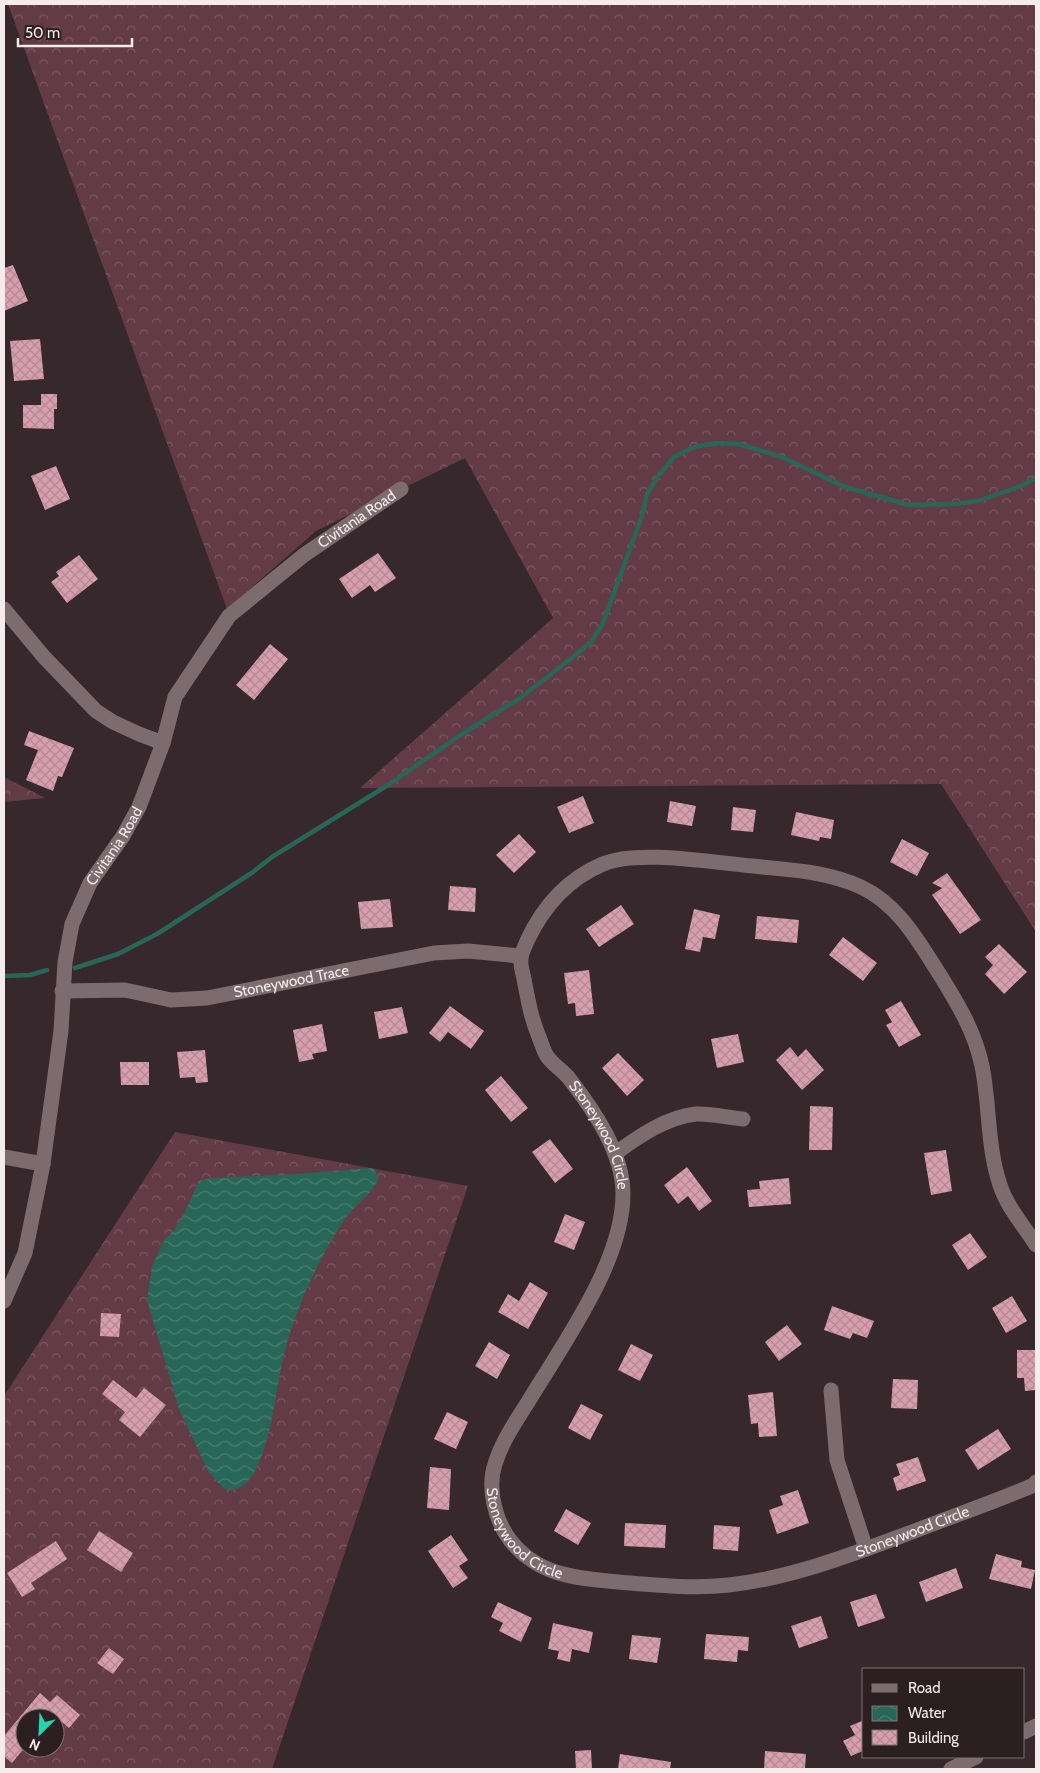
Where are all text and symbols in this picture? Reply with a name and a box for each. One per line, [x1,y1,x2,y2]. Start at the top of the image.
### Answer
scale bar [18,15,131,47]
text: 50 m [25,24,60,42]
street label: Civitania Road [314,486,399,552]
street label: Civitania Road [82,804,146,889]
street label: Stoneywood Trace [232,961,351,1002]
street label: Stoneywood Circle [565,1077,632,1191]
street label: Stoneywood Circle [483,1487,565,1583]
street label: Stoneywood Circle [853,1502,972,1561]
legend [862,1668,1025,1758]
text: Road [908,1679,941,1697]
text: Water [908,1704,946,1722]
north arrow [15,1708,65,1758]
text: Building [908,1729,959,1747]
text: N [27,1735,43,1755]

